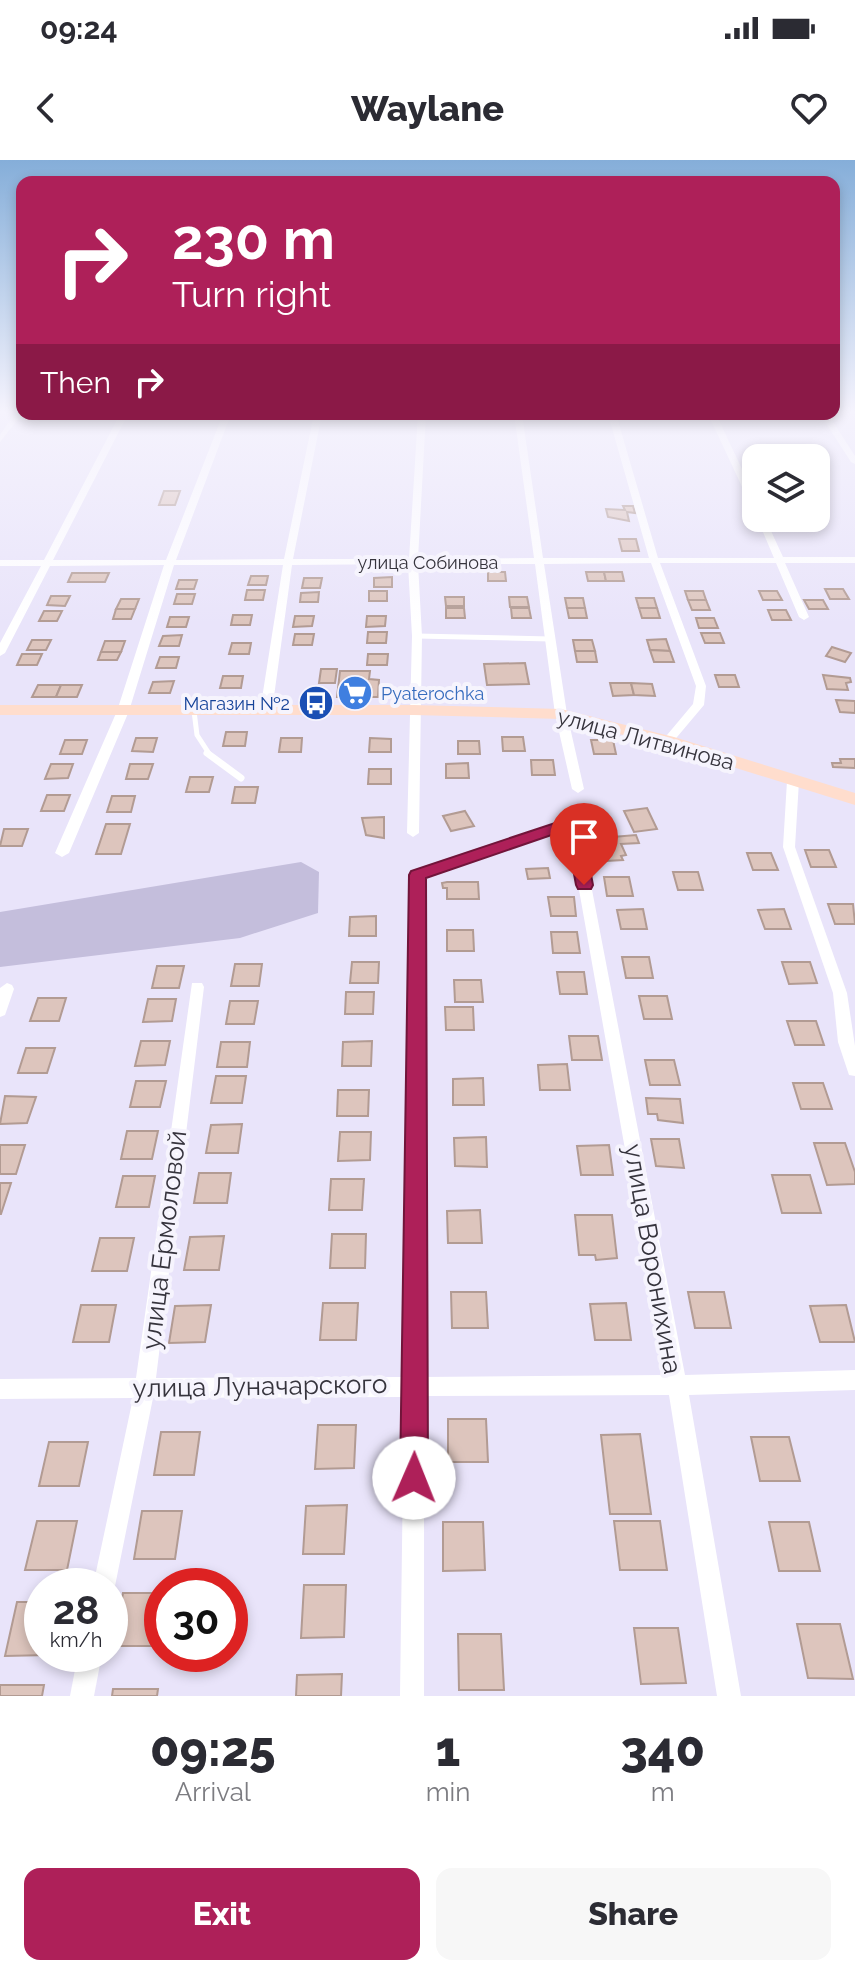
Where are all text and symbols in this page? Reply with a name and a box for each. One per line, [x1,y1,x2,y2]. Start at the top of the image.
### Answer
text: 09:24 [40,11,118,46]
icon: back [24,86,68,130]
icon: heart [787,86,831,130]
text: Waylane [351,87,504,129]
text: 230 m [172,206,335,272]
icon: right [40,208,144,312]
text: Turn right [172,273,331,315]
icon: right [127,360,171,404]
text: Then [40,365,111,400]
map controls [742,444,830,532]
button: layers [742,444,830,532]
street label: улица Собинова [358,552,498,573]
supermarket icon: Pyaterochka [336,674,374,712]
place label: Pyaterochka [381,683,484,704]
bus stop icon: Магазин №2 [297,684,335,722]
place label: Магазин №2 [183,693,290,714]
street label: улица Литвинова [555,703,737,775]
pin [550,803,618,885]
icon: arrive [562,815,606,859]
street label: улица Ермоловой [136,1129,192,1351]
street label: улица Воронихина [618,1142,688,1376]
street label: улица Луначарского [132,1369,388,1403]
position arrow [372,1436,456,1520]
speed limit sign: 30 [144,1568,248,1672]
text: 28 [53,1586,99,1633]
text: km/h [50,1628,102,1652]
text: 09:25 [150,1721,276,1777]
text: 1 [436,1721,460,1777]
text: 340 [620,1721,705,1777]
text: Arrival [175,1777,251,1807]
text: min [426,1777,470,1807]
text: m [651,1777,675,1807]
button: Exit [24,1868,420,1960]
button: Share [436,1868,831,1960]

